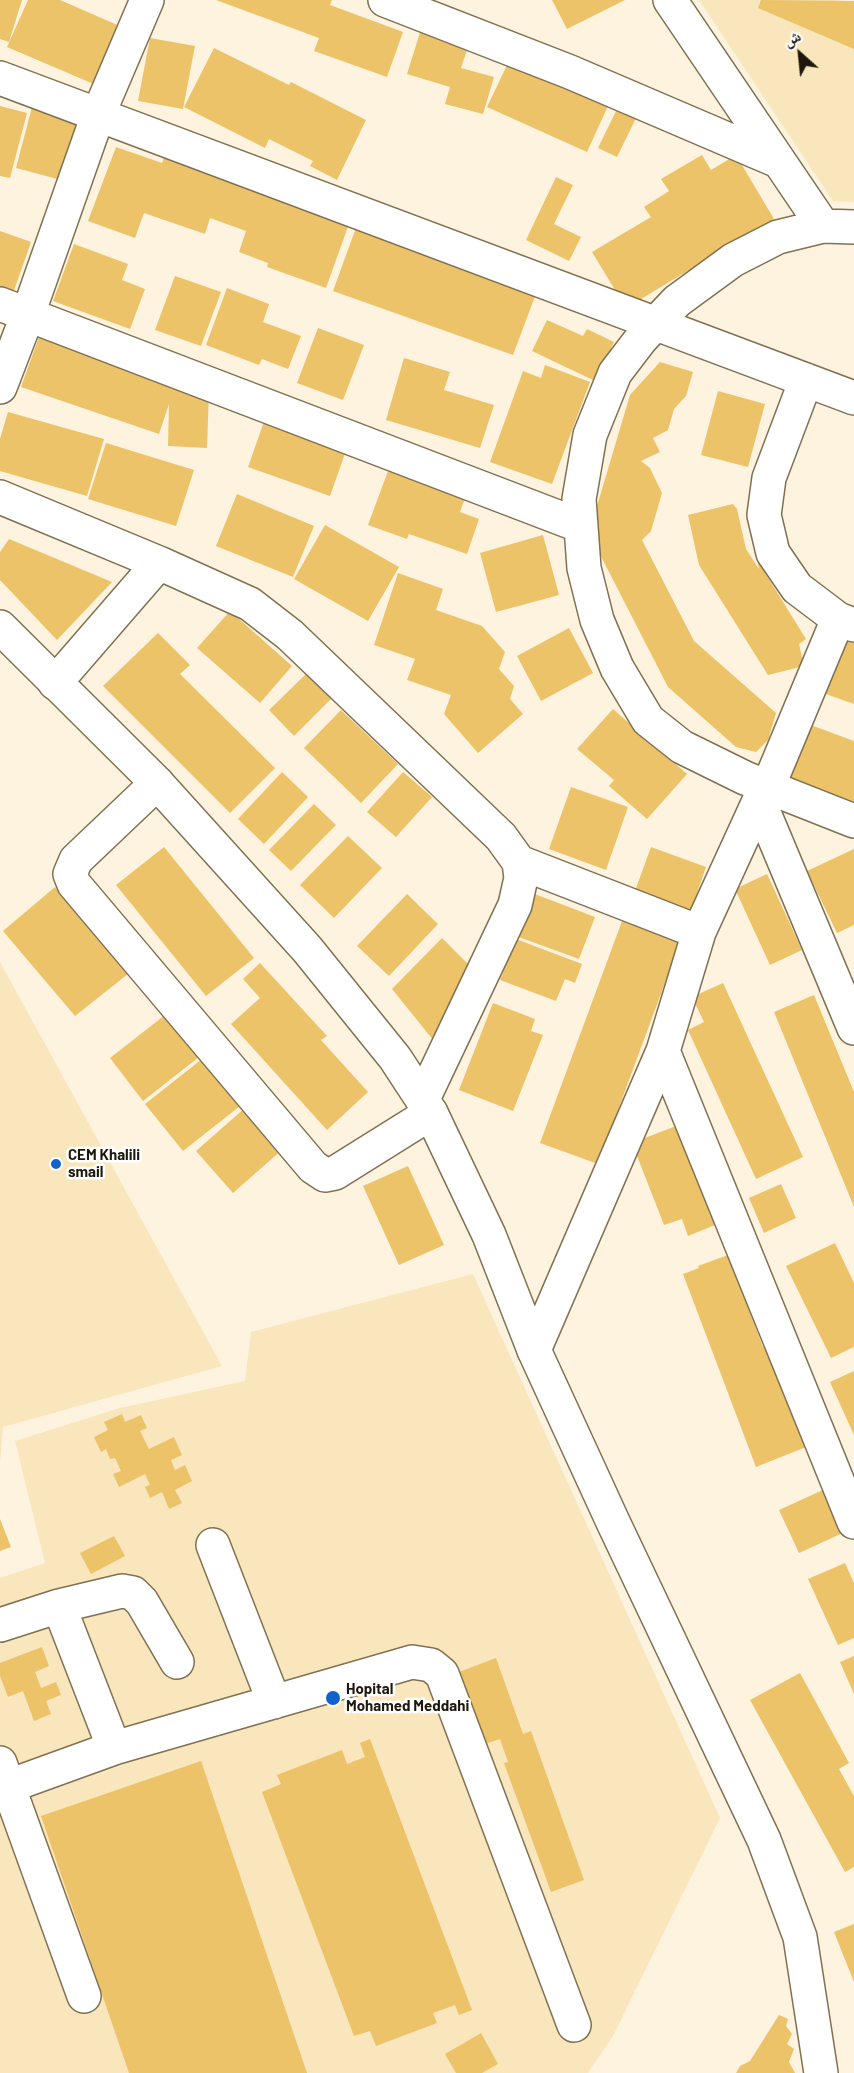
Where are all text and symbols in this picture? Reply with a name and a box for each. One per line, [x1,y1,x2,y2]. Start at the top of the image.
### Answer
north arrow [770,24,830,84]
text: ش [780,25,803,50]
place label: CEM Khalili smail [68,1146,140,1181]
marker: CEM Khalili smail [49,1157,63,1171]
place label: Hopital Mohamed Meddahi [346,1680,469,1715]
marker: Hopital Mohamed Meddahi [324,1689,342,1707]

